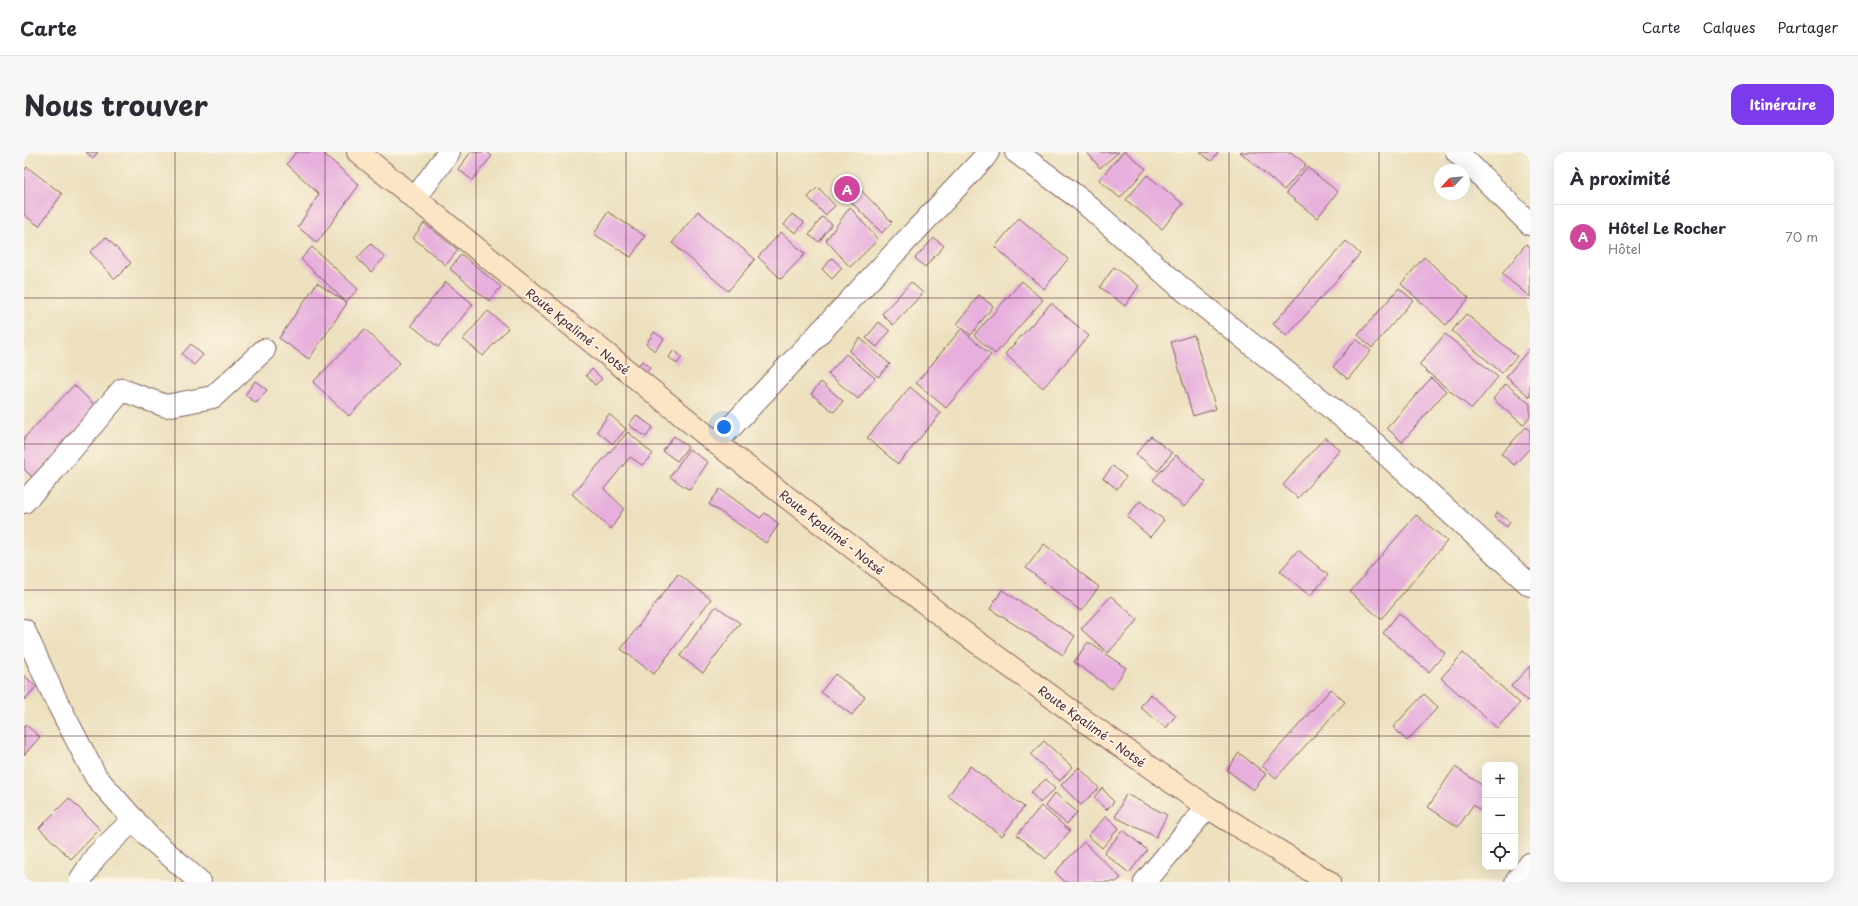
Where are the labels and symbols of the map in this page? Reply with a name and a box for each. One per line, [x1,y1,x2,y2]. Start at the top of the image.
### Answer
north arrow [1434,164,1470,200]
pin: A [834,174,860,204]
street label: Route Kpalimé - Notsé [522,283,634,379]
your location [714,417,734,437]
street label: Route Kpalimé - Notsé [776,485,888,579]
street label: Route Kpalimé - Notsé [1035,681,1149,771]

